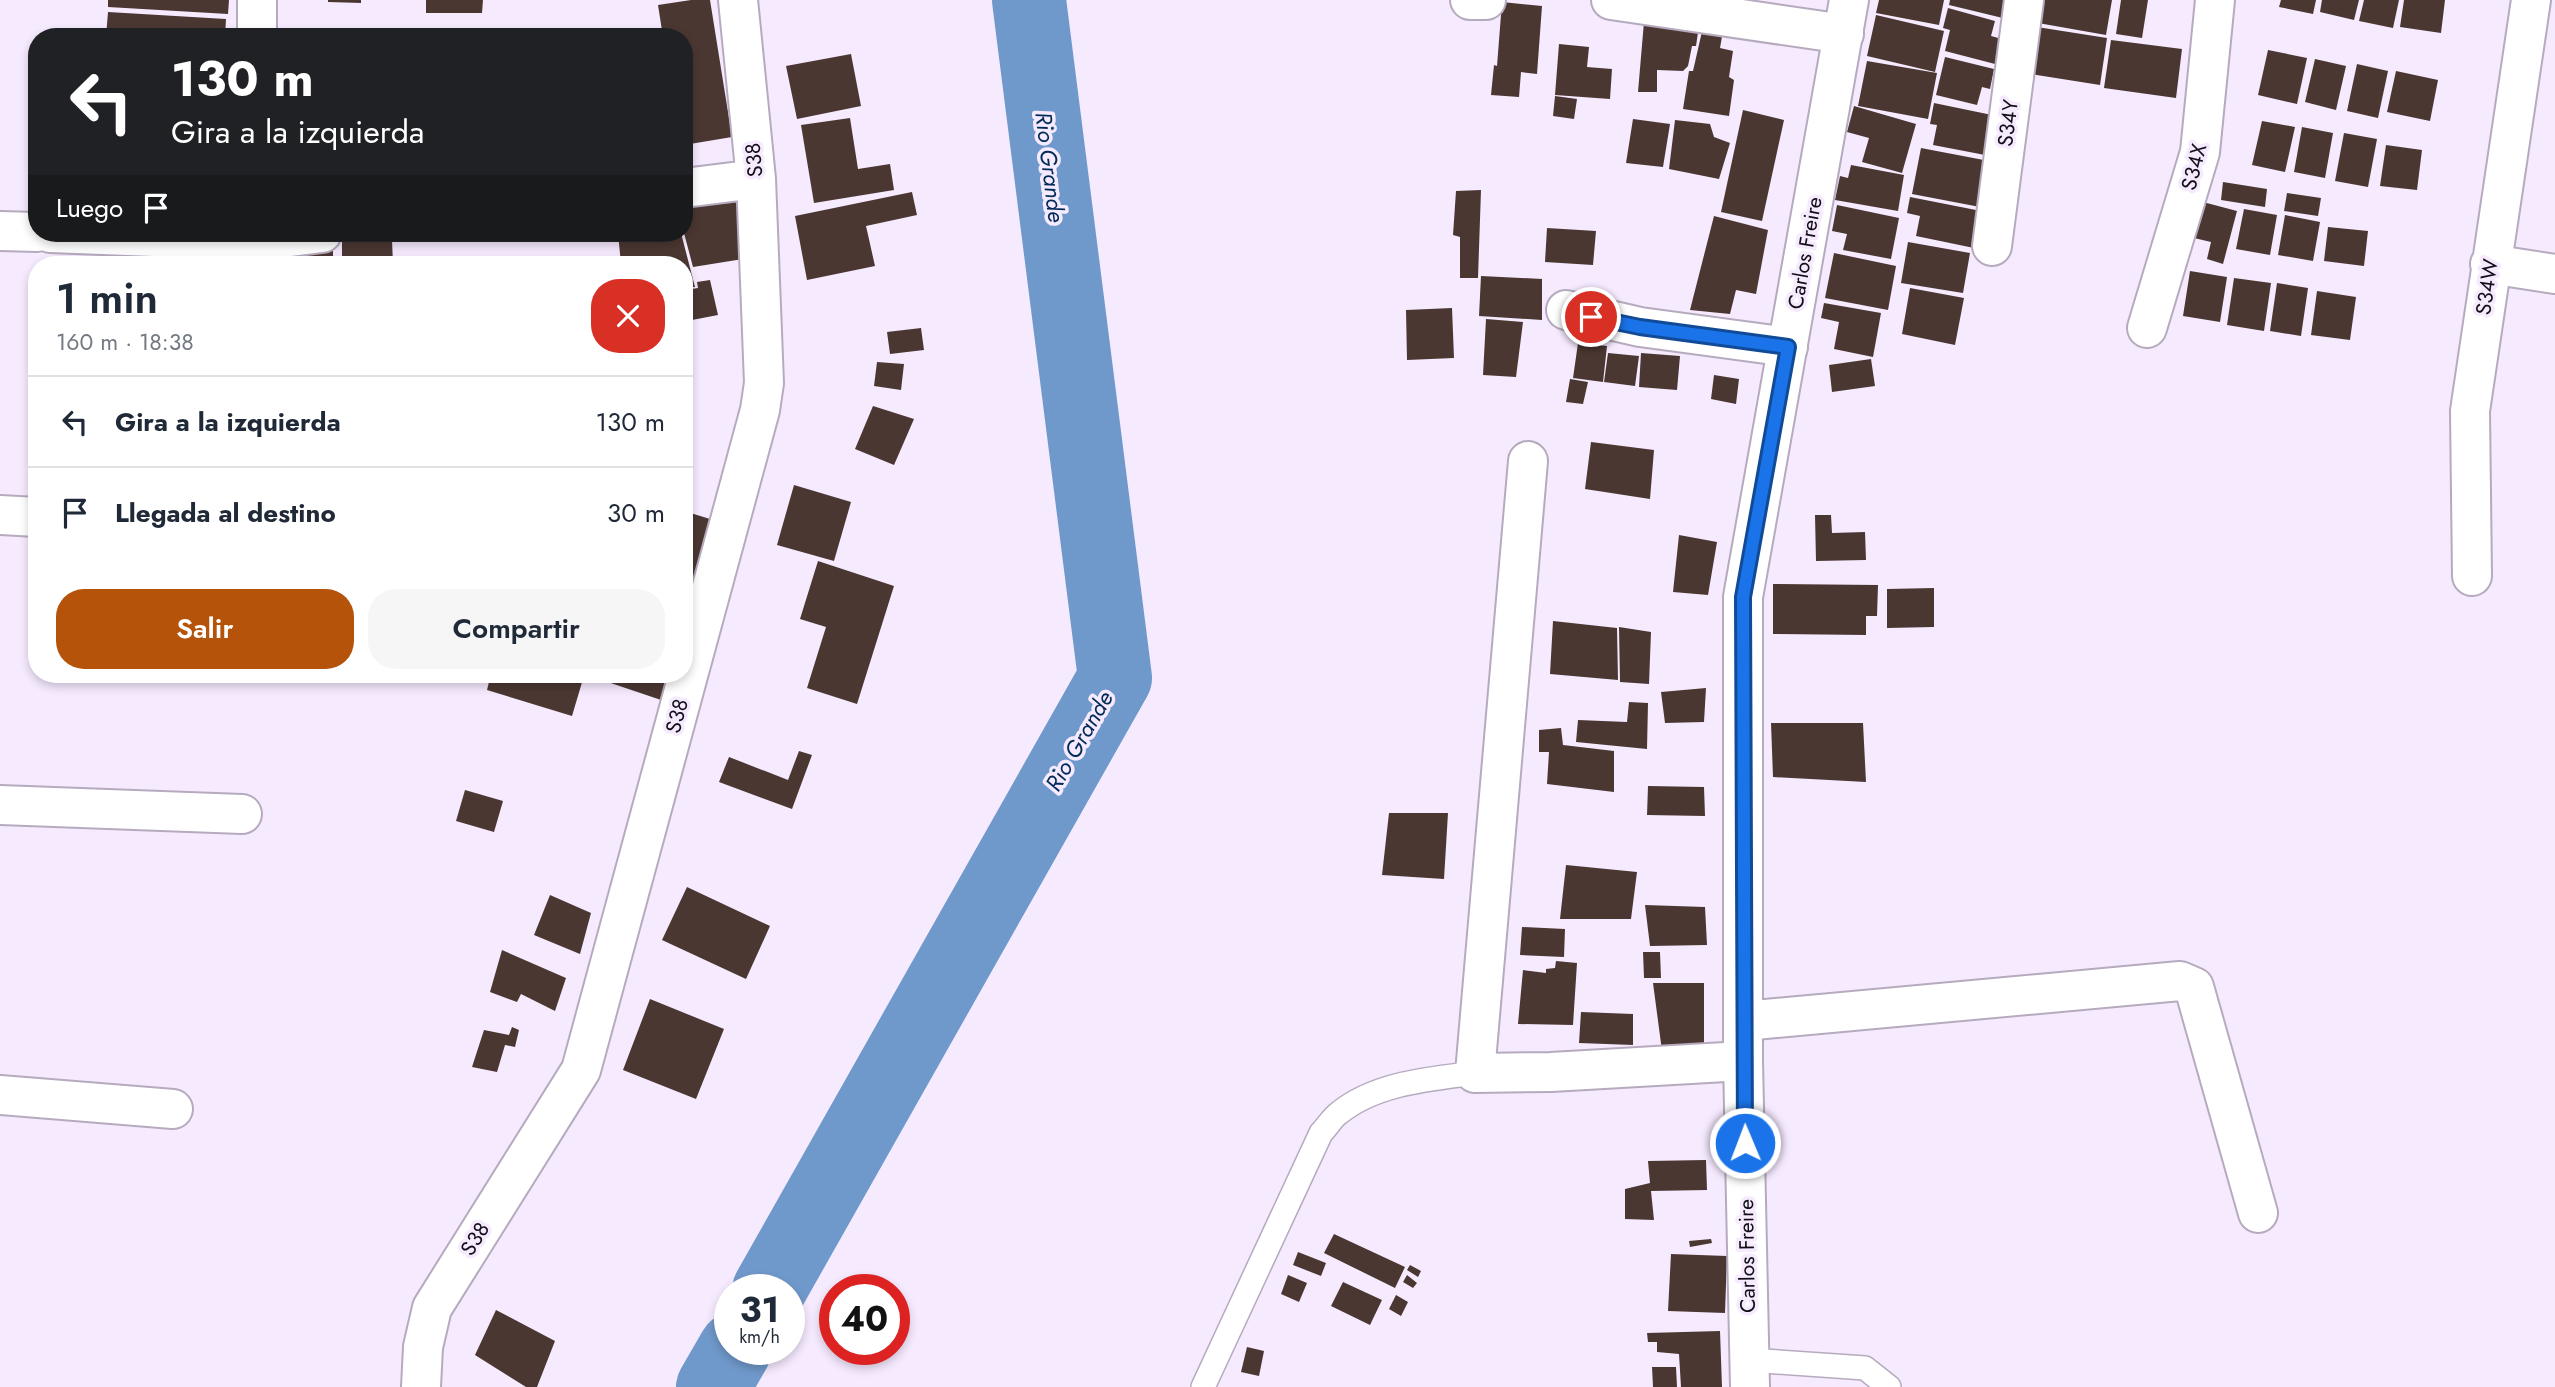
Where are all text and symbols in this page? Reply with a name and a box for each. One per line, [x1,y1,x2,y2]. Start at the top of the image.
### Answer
text: 130 m [171,44,314,114]
icon: left [56,56,147,147]
street label: S34Y [1990,98,2026,148]
text: Gira a la izquierda [171,109,424,155]
water label: Rio Grande [1026,110,1074,225]
street label: S34X [2174,140,2214,193]
street label: S38 [738,142,770,178]
text: Luego [56,189,123,227]
icon: arrive [137,189,175,227]
street label: Carlos Freire [1780,194,1830,312]
street label: S34W [2468,257,2506,317]
text: 1 min [56,268,158,329]
button: close [591,279,665,353]
pin [1561,287,1621,347]
icon: arrive [1572,298,1610,336]
text: 160 m · 18:38 [56,325,194,359]
icon: left [56,403,94,441]
text: Gira a la izquierda [115,403,341,441]
text: 130 m [595,403,665,441]
icon: arrive [56,494,94,532]
text: Llegada al destino [115,494,336,532]
text: 30 m [607,494,665,532]
button: Salir [56,589,354,669]
button: Compartir [368,589,665,669]
water label: Rio Grande [1037,684,1122,798]
street label: S38 [658,695,696,737]
position arrow [1708,1106,1782,1180]
street label: Carlos Freire [1731,1199,1763,1313]
street label: S38 [453,1216,497,1262]
speed limit sign: 40 [819,1274,910,1365]
text: 31 [740,1285,779,1335]
text: km/h [739,1324,780,1350]

